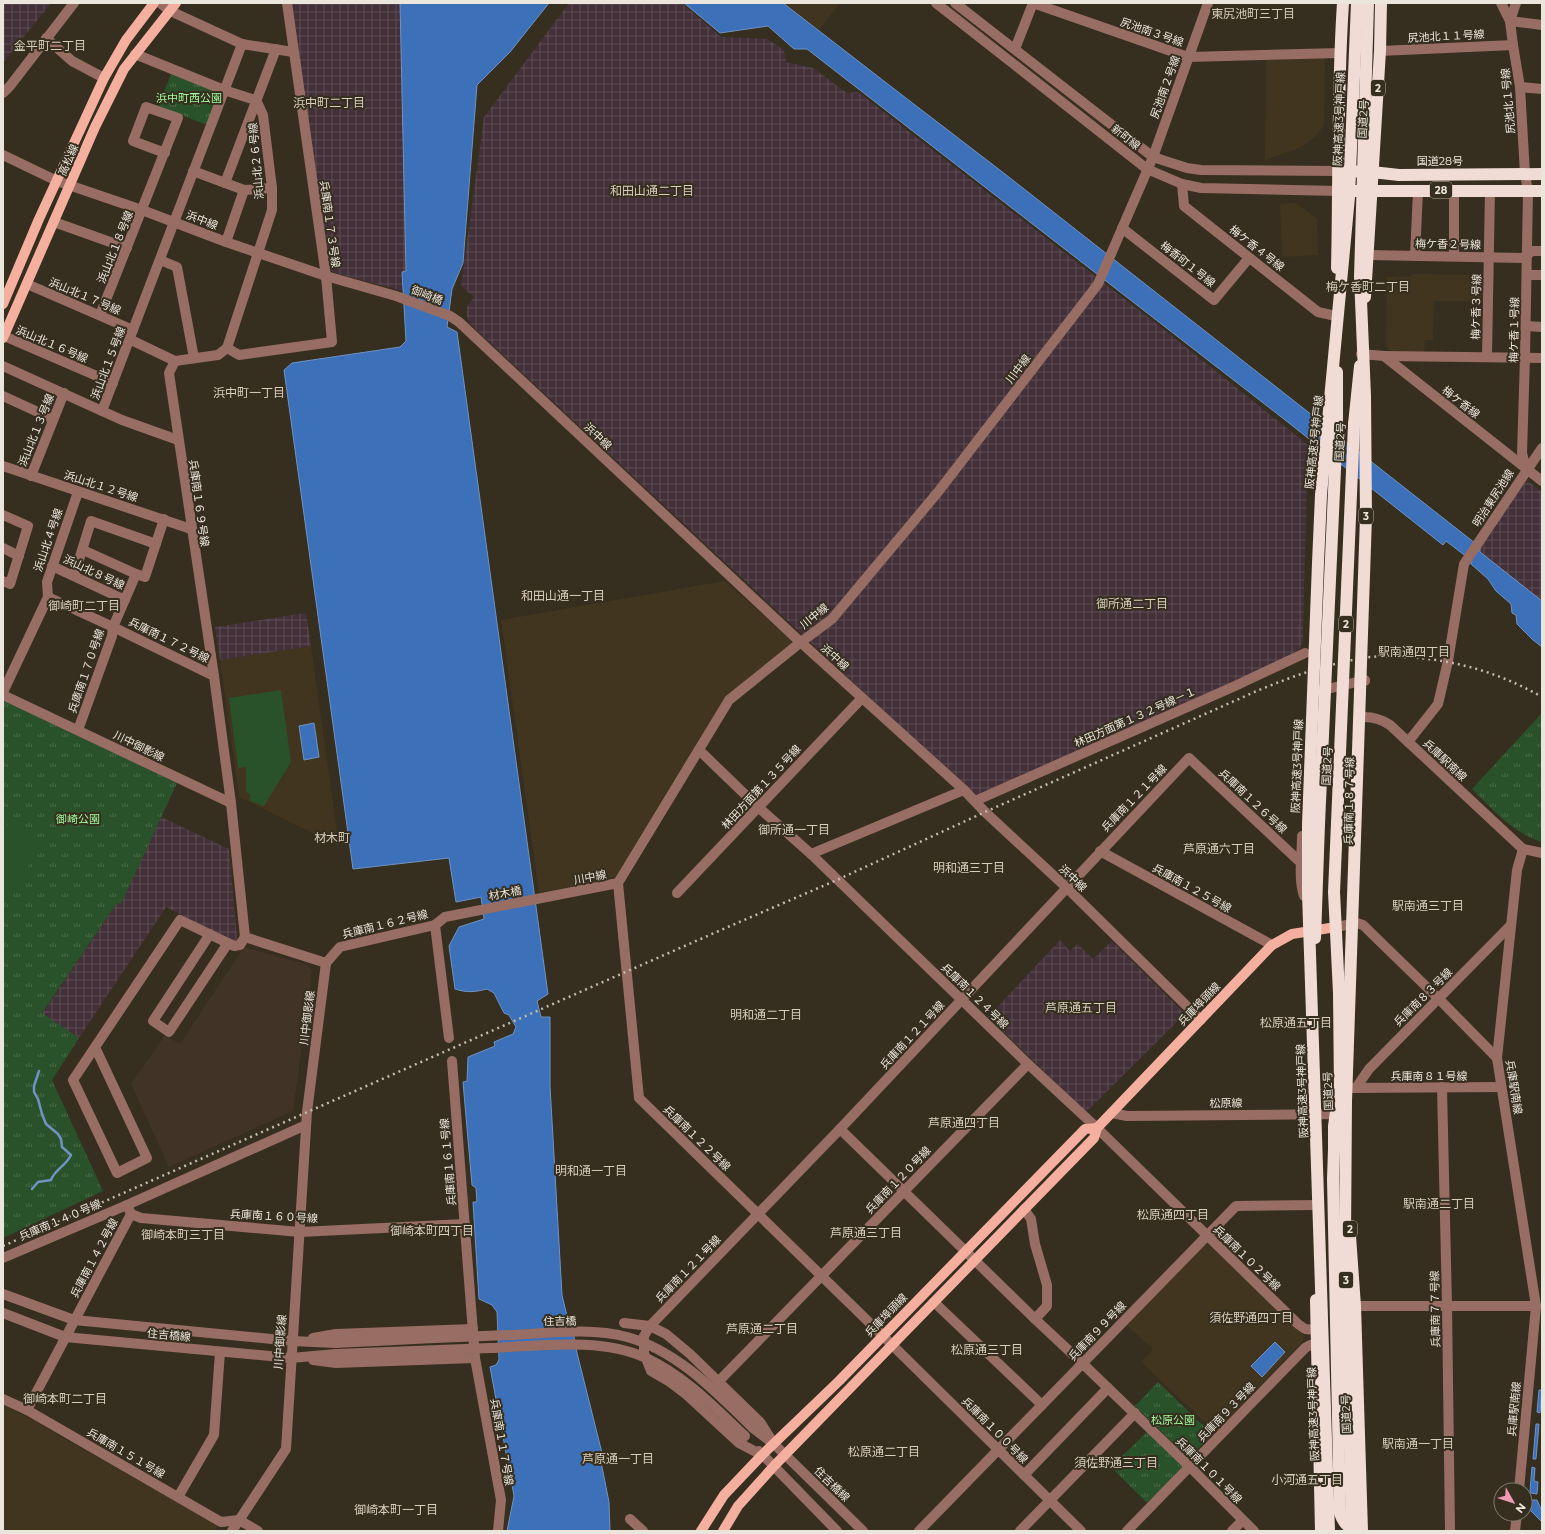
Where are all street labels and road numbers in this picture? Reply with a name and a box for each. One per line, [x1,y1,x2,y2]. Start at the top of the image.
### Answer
street label: 尻池南３号線 [1119,15,1185,49]
street label: 尻池北１１号線 [1407,27,1485,45]
street label: 尻池南２号線 [1147,54,1183,120]
street label: 尻池北１号線 [1498,68,1518,134]
street label: 阪神高速3号神戸線 [1330,72,1348,166]
road number: 2 [1371,80,1385,96]
street label: 国道2号 [1355,99,1371,139]
street label: 新町線 [1109,121,1143,153]
street label: 浜山北２６号線 [246,122,266,200]
street label: 高松線 [55,142,81,178]
street label: 国道28号 [1417,154,1463,168]
street label: 兵庫南１７３号線 [317,179,343,269]
road number: 28 [1430,182,1452,198]
street label: 浜中線 [184,208,220,232]
street label: 浜山北１８号線 [94,209,136,285]
street label: 梅ケ香４号線 [1227,222,1287,274]
street label: 梅ケ香２号線 [1415,236,1481,252]
street label: 梅香町１号線 [1158,238,1218,290]
street label: 梅ケ香３号線 [1468,274,1484,340]
street label: 浜山北１７号線 [47,275,123,317]
street label: 御崎橋 [408,282,445,307]
street label: 梅ケ香１号線 [1506,297,1522,363]
street label: 浜山北１６号線 [14,323,90,365]
street label: 浜山北１５号線 [88,325,128,401]
street label: 川中線 [1002,352,1034,386]
street label: 梅ケ香線 [1439,383,1483,421]
street label: 浜山北１３号線 [15,392,57,468]
street label: 阪神高速3号神戸線 [1302,394,1326,490]
street label: 浜中線 [581,420,615,452]
street label: 国道2号 [1332,422,1348,462]
street label: 兵庫南１６９号線 [186,458,212,548]
street label: 浜山北１２号線 [62,467,140,505]
street label: 明治東尻池線 [1469,467,1517,529]
street label: 浜山北４号線 [31,507,65,573]
road number: 3 [1359,508,1373,524]
street label: 浜山北８号線 [61,552,127,592]
street label: 川中線 [797,600,831,632]
street label: 兵庫南１７２号線 [126,614,212,666]
road number: 2 [1339,616,1353,632]
street label: 兵庫南１７０号線 [65,627,107,715]
street label: 浜中線 [818,641,852,673]
street label: 林田方面第１３２号線－１ [1072,684,1198,750]
street label: 阪神高速3号神戸線 [1288,719,1306,813]
street label: 川中御影線 [111,728,167,764]
street label: 兵庫駅南線 [1420,736,1470,784]
street label: 林田方面第１３５号線 [718,742,804,832]
street label: 国道2号 [1319,746,1335,786]
street label: 兵庫南１８７号線 [1341,757,1357,845]
street label: 兵庫南１２１号線 [1098,761,1170,835]
street label: 兵庫南１２６号線 [1216,766,1290,836]
street label: 兵庫南１２５号線 [1150,861,1234,915]
street label: 浜中線 [1056,862,1090,894]
street label: 川中線 [572,867,608,887]
street label: 材木橋 [487,883,523,903]
street label: 兵庫南１６２号線 [341,907,429,941]
street label: 兵庫南１２４号線 [938,960,1012,1032]
street label: 兵庫南８３号線 [1391,965,1455,1029]
street label: 兵庫埠頭線 [1175,979,1223,1029]
street label: 川中御影線 [297,990,317,1046]
street label: 兵庫南１２１号線 [877,998,947,1072]
street label: 阪神高速3号神戸線 [1293,1044,1311,1138]
street label: 兵庫駅南線 [1503,1059,1525,1115]
street label: 兵庫南８１号線 [1391,1069,1468,1083]
street label: 国道2号 [1320,1071,1336,1111]
street label: 松原線 [1209,1096,1243,1110]
street label: 兵庫南１２２号線 [660,1102,734,1174]
street label: 兵庫南１６１号線 [437,1118,459,1206]
street label: 兵庫南１２０号線 [862,1143,934,1217]
street label: 兵庫南１４０号線 [17,1196,103,1244]
street label: 兵庫南１６０号線 [230,1207,318,1225]
street label: 兵庫南１４２号線 [67,1216,121,1300]
road number: 2 [1343,1221,1357,1237]
street label: 兵庫南１０２号線 [1210,1222,1284,1294]
street label: 兵庫南１２１号線 [652,1232,724,1306]
street label: 兵庫南７７号線 [1427,1270,1443,1348]
road number: 3 [1339,1272,1353,1288]
street label: 兵庫埠頭線 [862,1290,910,1340]
street label: 兵庫南９９号線 [1065,1298,1129,1364]
street label: 川中御影線 [271,1314,289,1370]
street label: 住吉橋 [543,1314,577,1328]
street label: 住吉橋線 [146,1326,192,1344]
street label: 阪神高速3号神戸線 [1304,1367,1322,1461]
street label: 兵庫南９３号線 [1194,1379,1258,1445]
street label: 兵庫駅南線 [1505,1381,1523,1437]
street label: 兵庫南１００号線 [959,1394,1031,1466]
street label: 国道2号 [1338,1394,1354,1434]
street label: 兵庫南１１７号線 [487,1397,517,1487]
street label: 兵庫南１５１号線 [84,1425,168,1481]
street label: 兵庫南１０１号線 [1173,1434,1245,1506]
street label: 住吉橋線 [811,1464,853,1504]

